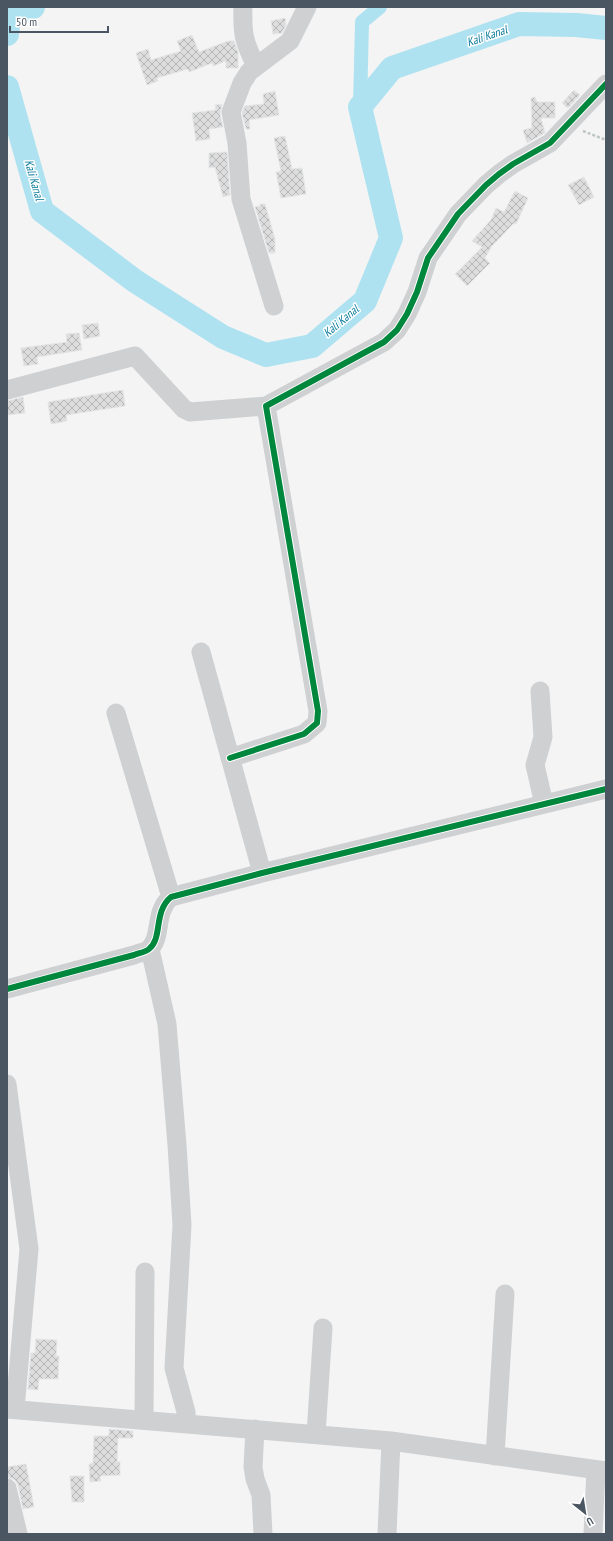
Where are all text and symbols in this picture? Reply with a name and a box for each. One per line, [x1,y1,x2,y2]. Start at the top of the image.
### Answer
scale bar [10,8,108,34]
text: 50 m [16,14,37,29]
water label: Kali Kanal [465,21,510,49]
water label: Kali Kanal [22,158,48,203]
water label: Kali Kanal [320,301,362,340]
north arrow [565,1493,605,1533]
text: U [584,1514,596,1529]

